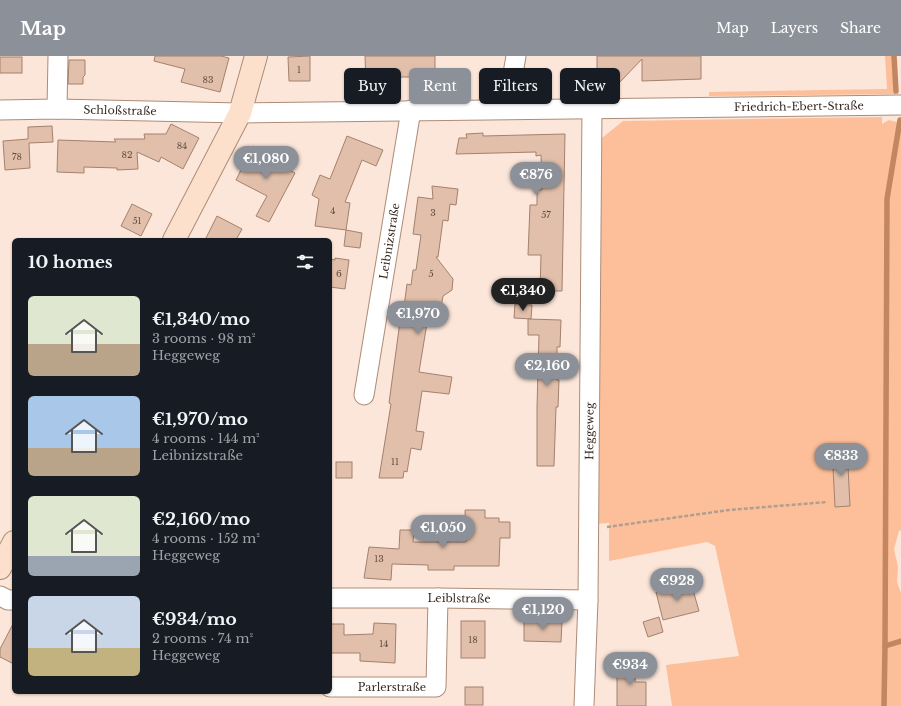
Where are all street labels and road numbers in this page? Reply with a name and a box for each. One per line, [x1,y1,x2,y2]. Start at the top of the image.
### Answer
street label: Friedrich-Ebert-Straße [734,98,864,114]
street label: Schloßstraße [83,103,157,118]
street label: Leibnizstraße [376,202,403,280]
street label: Heggeweg [582,402,597,460]
street label: Leiblstraße [427,591,491,606]
street label: Parlerstraße [358,680,426,694]

